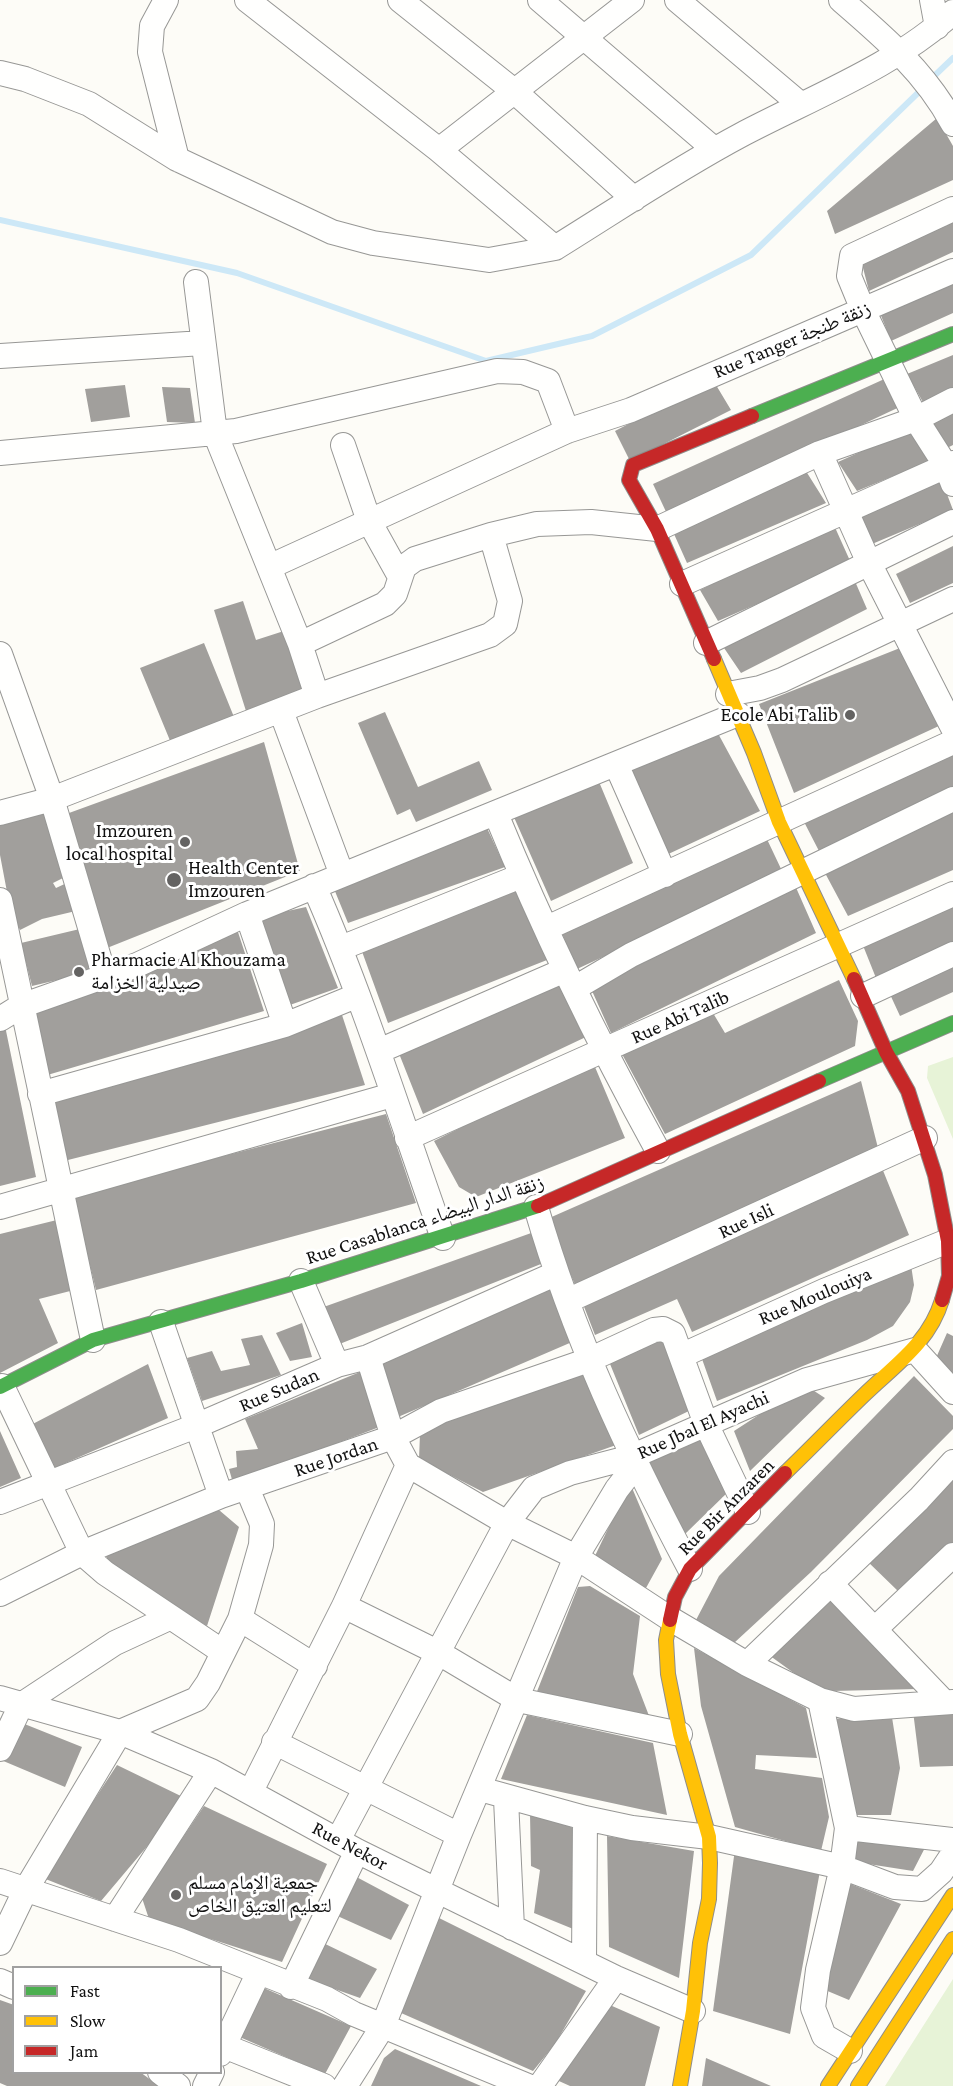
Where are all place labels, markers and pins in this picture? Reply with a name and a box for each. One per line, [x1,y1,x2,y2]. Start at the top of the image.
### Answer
place label: Ecole Abi Talib [720,703,838,727]
marker: Ecole Abi Talib [843,708,857,722]
place label: Imzouren local hospital [66,819,173,866]
marker: Imzouren local hospital [178,835,192,849]
place label: Health Center Imzouren [188,856,299,903]
marker: Health Center Imzouren [165,871,183,889]
place label: Pharmacie Al Khouzama صيدلية الخزامة [91,948,286,995]
marker: Pharmacie Al Khouzama صيدلية الخزامة [72,965,86,979]
place label: جمعية الإمام مسلم لتعليم العتيق الخاص [188,1871,332,1918]
marker: جمعية الإمام مسلم لتعليم العتيق الخاص [169,1888,183,1902]

